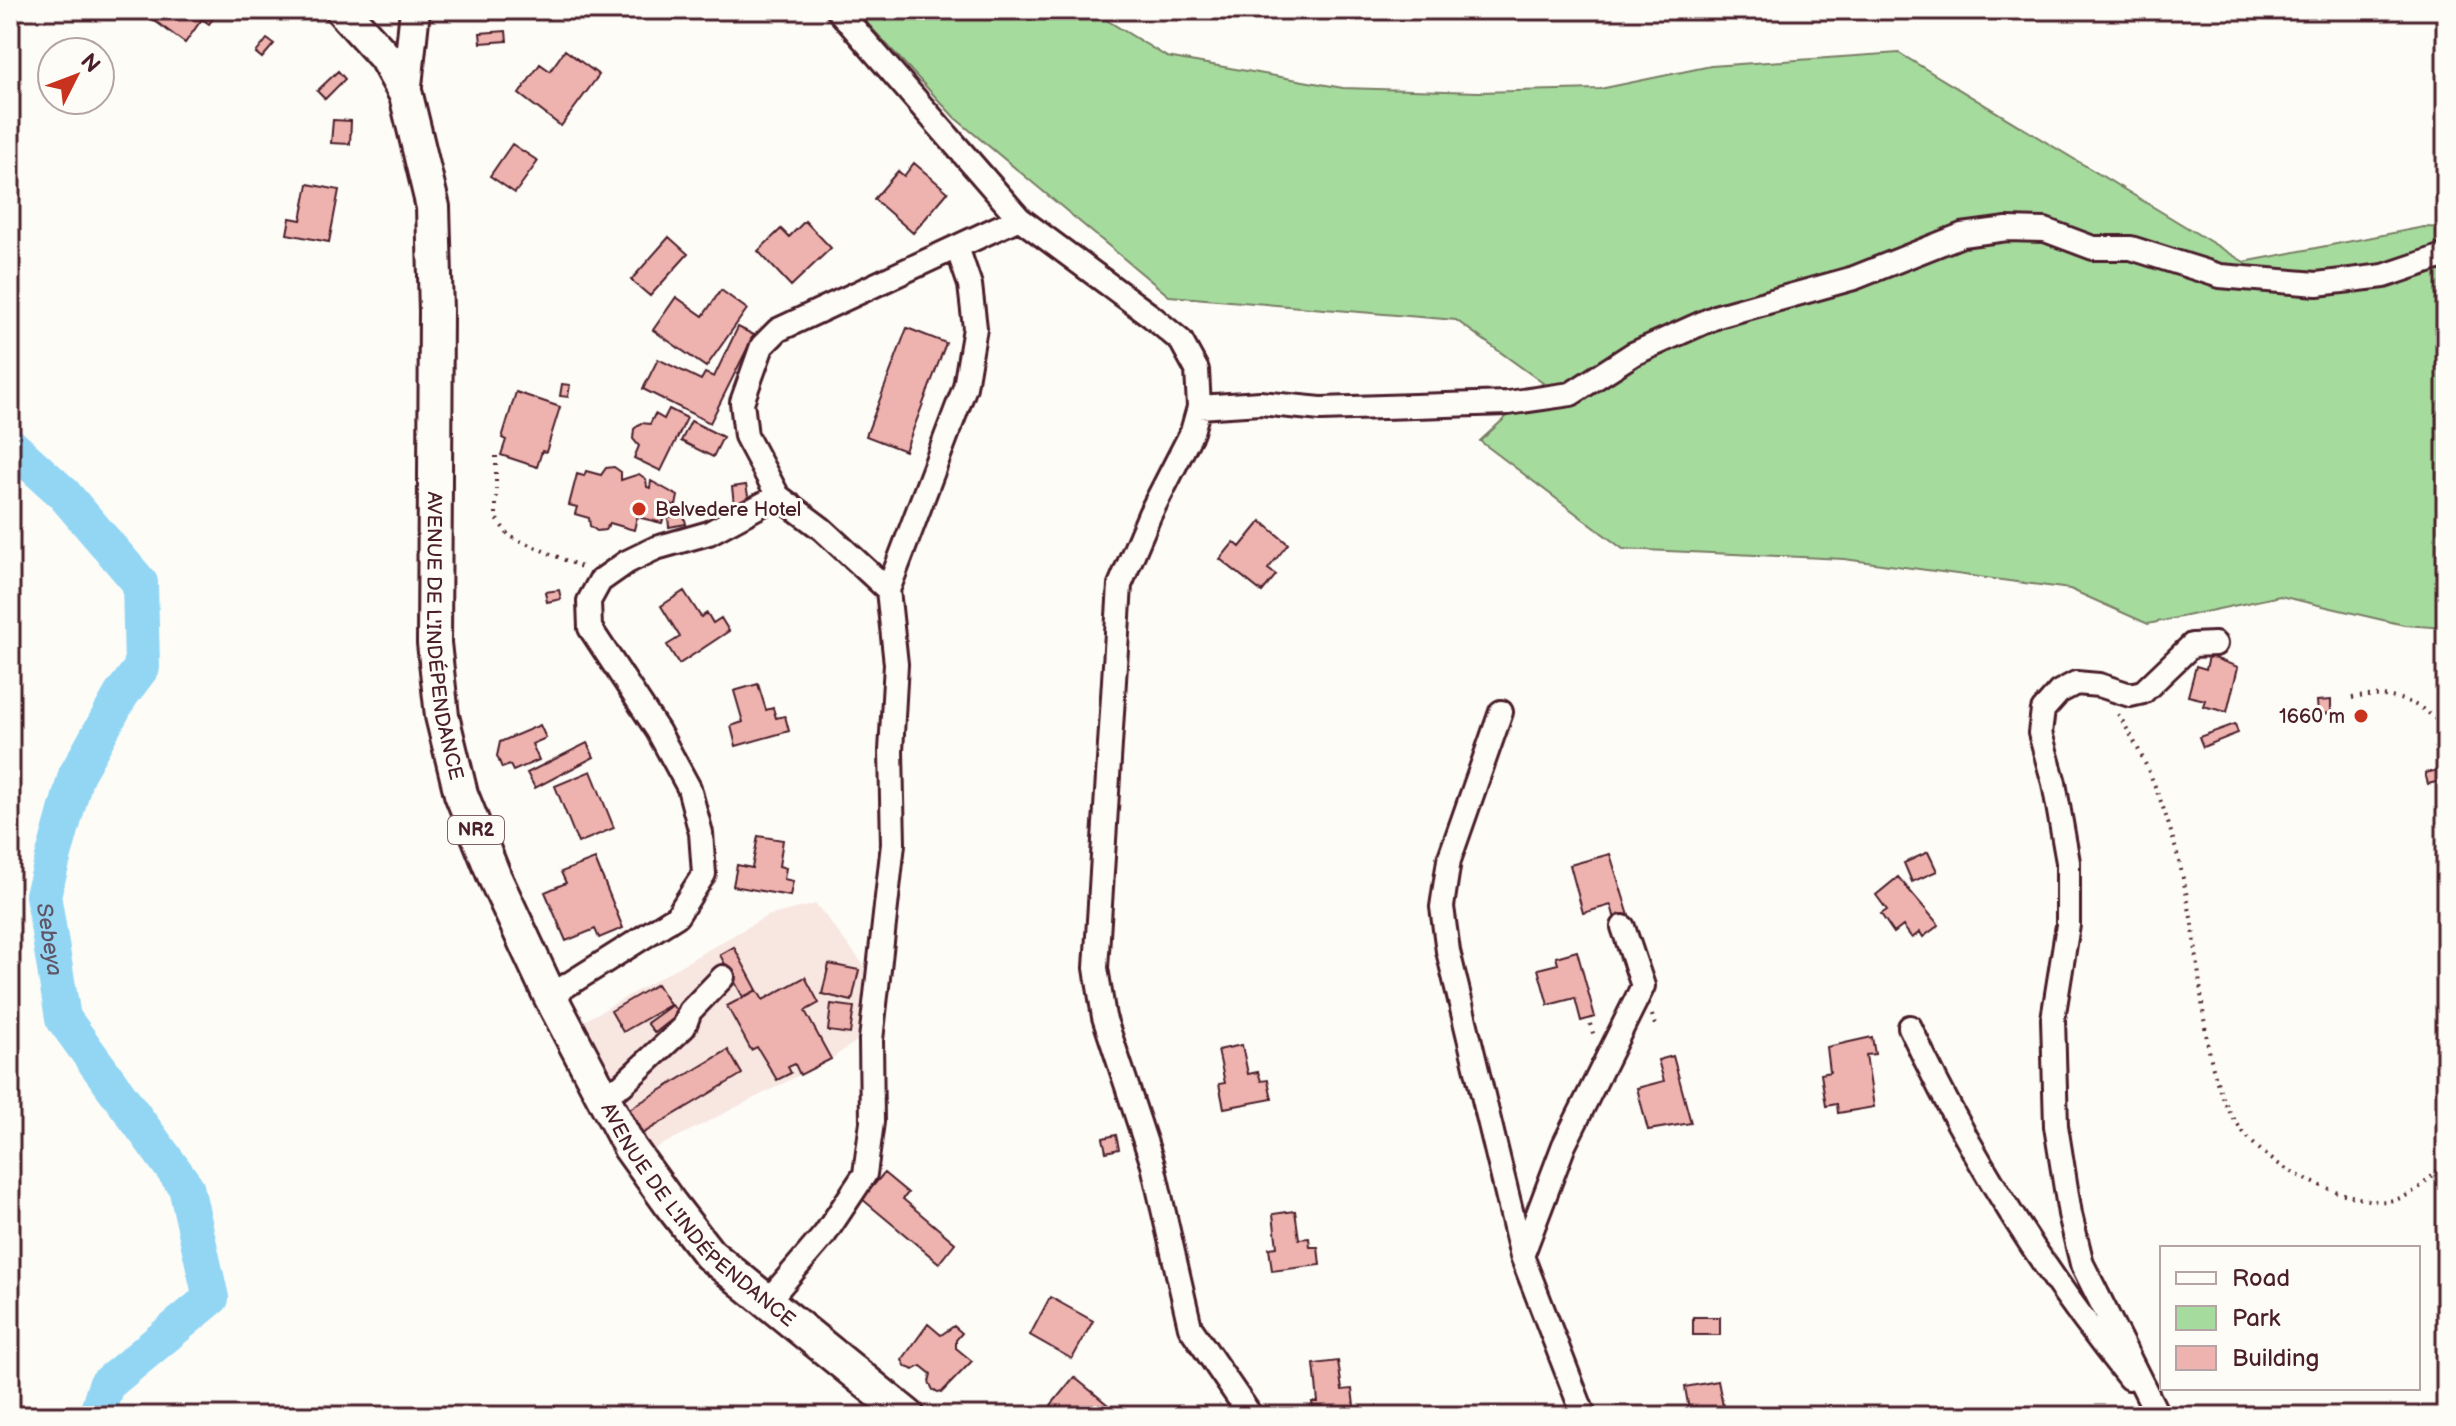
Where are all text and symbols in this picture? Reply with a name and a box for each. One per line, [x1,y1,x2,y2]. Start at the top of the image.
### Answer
north arrow [36,36,116,116]
text: N [74,48,105,79]
street label: AVENUE DE L'INDÉPENDANCE [421,492,468,782]
place label: Belvedere Hotel [655,498,801,522]
marker: Belvedere Hotel [630,500,648,518]
place label: 1660 m [2279,705,2345,729]
marker: 1660 m [2352,707,2370,725]
road number: NR2 [448,816,504,844]
water label: Sebeya [29,901,68,978]
street label: AVENUE DE L'INDÉPENDANCE [595,1099,800,1332]
legend [2160,1246,2420,1390]
text: Road [2232,1264,2290,1293]
text: Park [2232,1304,2280,1333]
text: Building [2232,1344,2319,1373]

